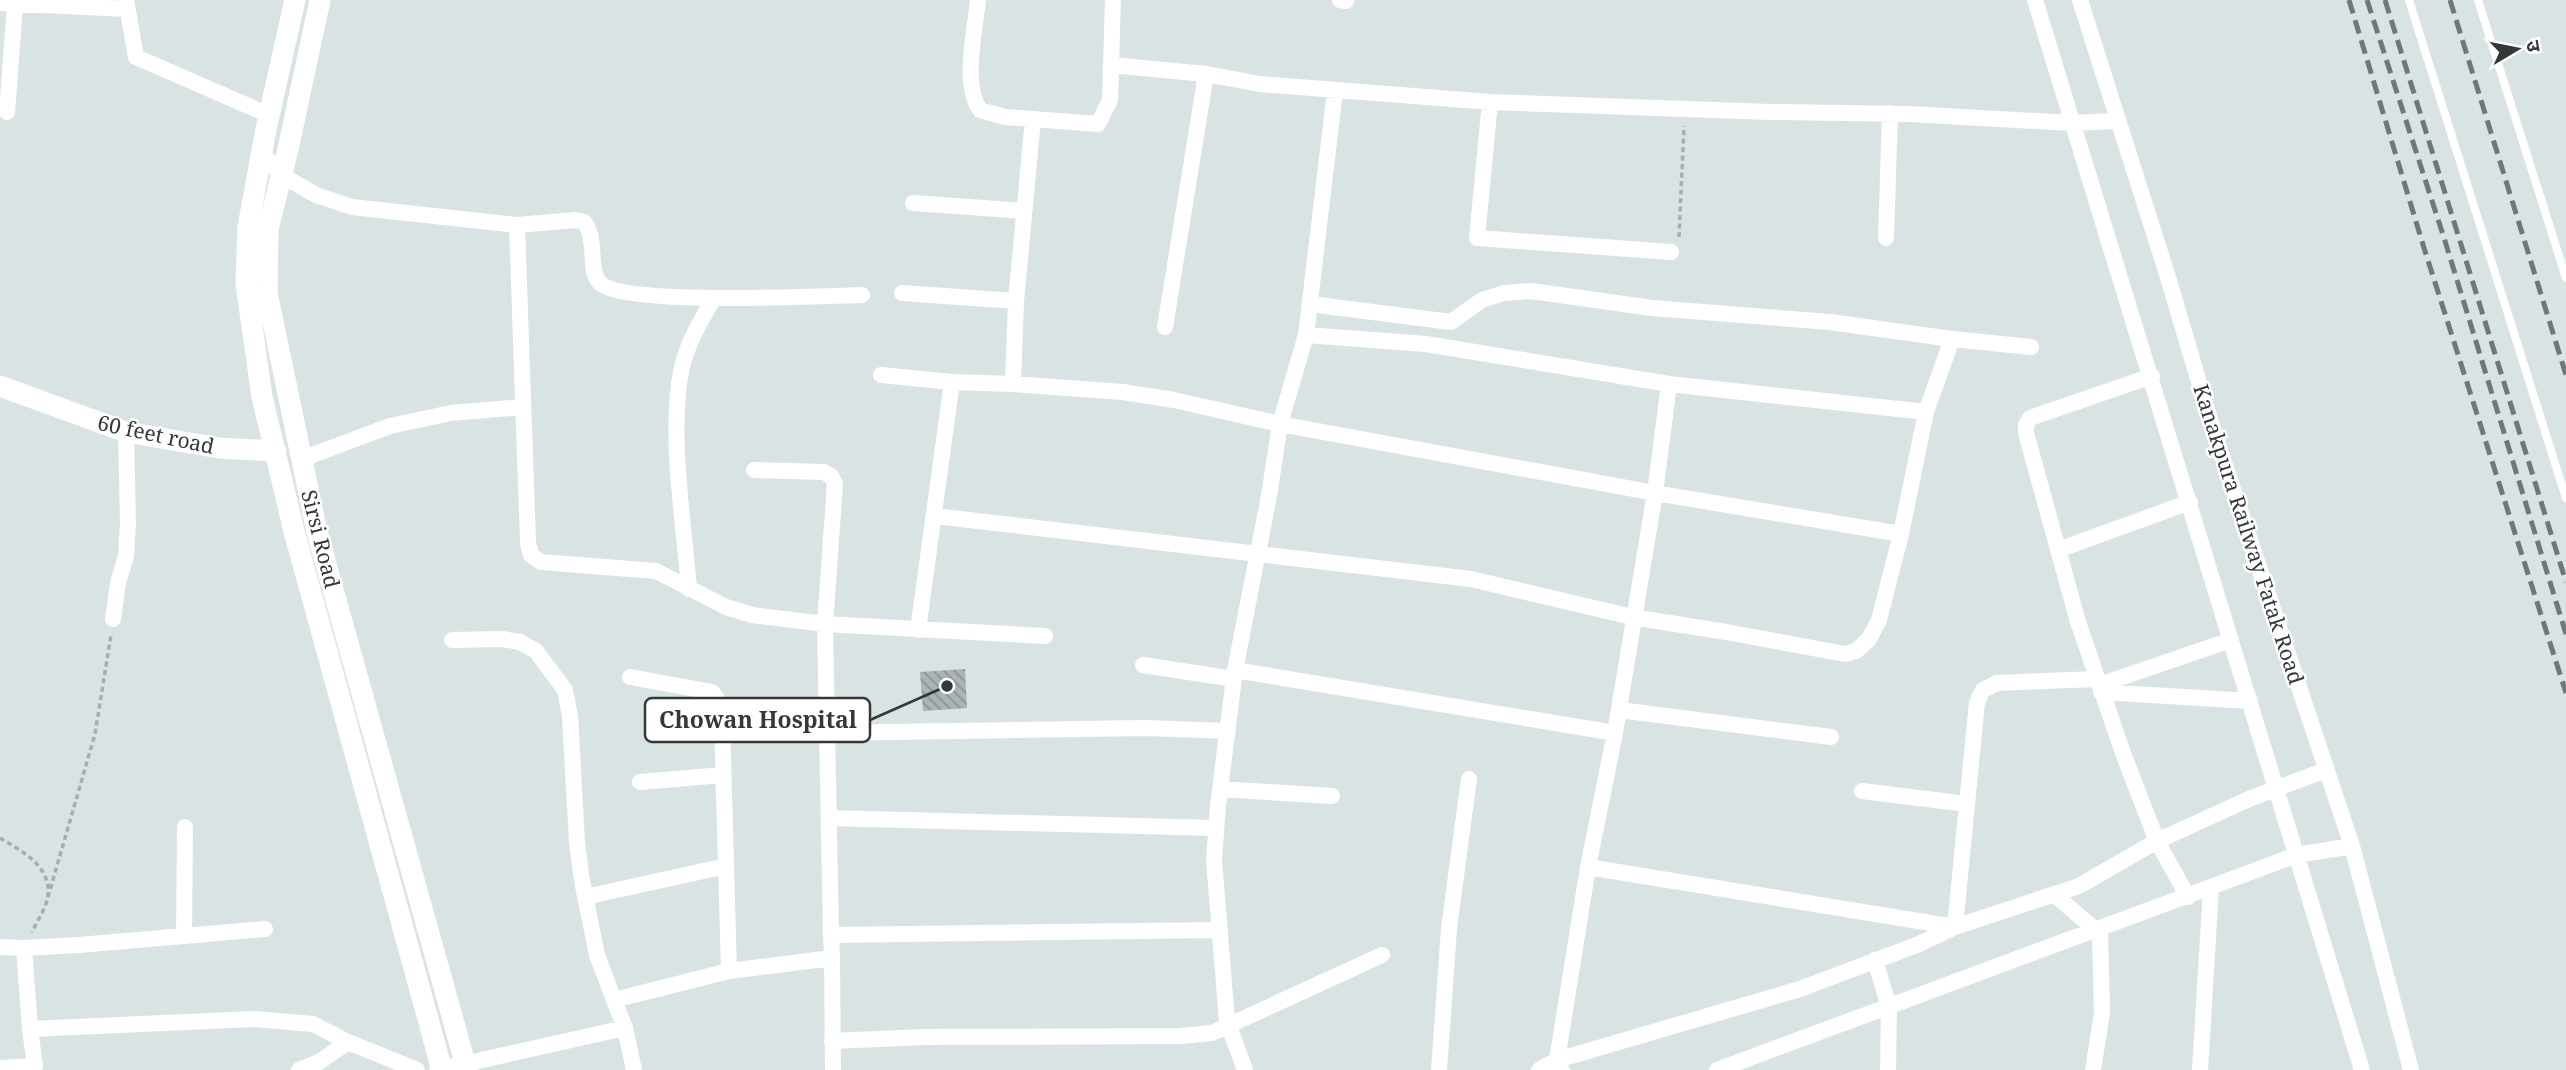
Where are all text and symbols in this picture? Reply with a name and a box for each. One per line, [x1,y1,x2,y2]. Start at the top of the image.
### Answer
north arrow [2482,14,2552,84]
text: उ [2520,38,2548,55]
street label: Kanakpura Railway Fatak Road [2187,380,2311,688]
street label: 60 feet road [95,408,217,460]
street label: Sirsi Road [295,487,347,591]
callout: Chowan Hospital [645,698,870,742]
text: Chowan Hospital [659,703,857,735]

